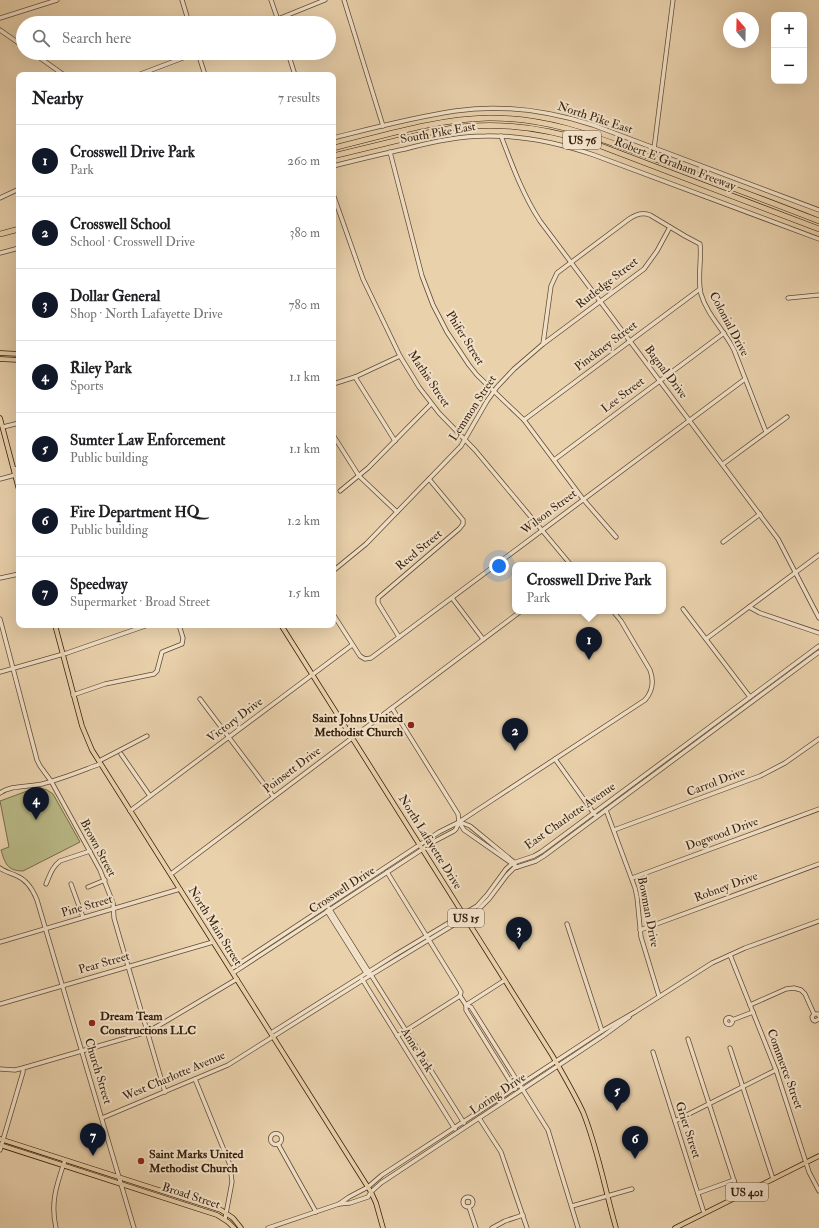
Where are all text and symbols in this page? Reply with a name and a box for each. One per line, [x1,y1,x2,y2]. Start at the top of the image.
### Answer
north arrow [723,12,759,48]
map controls [771,12,807,84]
button: + [771,12,807,48]
search box [16,16,336,60]
icon: search [30,27,52,49]
text: Search here [62,29,131,48]
button: − [771,48,807,84]
text: Nearby [32,88,83,109]
text: 7 results [278,90,320,106]
street label: North Pike East [555,99,635,137]
street label: South Pike East [399,119,477,147]
road number: US 76 [563,131,601,149]
street label: Robert E Graham Freeway [612,134,739,194]
text: Crosswell Drive Park [70,143,195,162]
text: 1 [43,153,47,169]
text: 260 m [287,153,320,169]
text: Park [70,162,94,178]
text: Crosswell School [70,215,171,234]
text: 2 [42,225,48,241]
text: 380 m [289,225,320,241]
text: School · Crosswell Drive [70,234,195,250]
street label: Rutledge Street [573,254,641,312]
text: Dollar General [70,287,160,306]
street label: Colonial Drive [706,289,752,359]
text: 3 [43,297,48,313]
text: 780 m [288,297,320,313]
text: Shop · North Lafayette Drive [70,306,223,322]
street label: Phifer Street [442,308,488,368]
street label: Pinckney Street [572,317,640,374]
street label: Bagnal Drive [641,342,691,402]
street label: Mathis Street [404,348,454,410]
text: Riley Park [70,359,132,378]
text: 4 [41,369,49,385]
text: 1.1 km [289,369,320,385]
street label: Lemmon Street [446,372,500,444]
street label: Lee Street [598,374,648,416]
text: Sports [70,378,104,394]
text: Sumter Law Enforcement [70,431,225,450]
text: 5 [42,441,48,457]
text: 1.1 km [289,441,320,457]
text: Public building [70,450,148,466]
street label: Wilson Street [517,486,580,538]
text: Fire Department HQ [70,503,199,522]
text: 6 [42,513,48,529]
text: 1.2 km [287,513,320,529]
text: Public building [70,522,148,538]
street label: Reed Street [393,526,445,574]
your location [489,556,509,576]
popup [512,562,666,614]
text: Crosswell Drive Park [527,571,651,590]
text: Speedway [70,575,128,594]
text: 7 [42,585,48,601]
text: 1.5 km [288,585,320,601]
text: Park [527,590,550,606]
text: Supermarket · Broad Street [70,594,210,610]
pin: 1 [576,627,602,660]
street label: Victory Drive [204,694,266,746]
place label: Saint Johns United Methodist Church [312,711,404,740]
pin: 2 [502,718,528,751]
marker: Saint Johns United Methodist Church [406,720,416,730]
street label: Poinsett Drive [260,743,324,797]
street label: Carrol Drive [685,764,747,800]
street label: East Charlotte Avenue [522,779,618,853]
pin: 4 [23,787,49,820]
street label: North Lafayette Drive [395,792,465,892]
street label: Dogwood Drive [684,814,760,854]
street label: Brown Street [77,817,119,879]
street label: Crosswell Drive [306,863,378,917]
street label: Robney Drive [692,869,760,905]
street label: Bowman Drive [634,876,662,948]
street label: North Main Street [185,884,245,969]
street label: Pine Street [60,891,115,920]
road number: US 15 [448,909,484,927]
pin: 3 [506,917,532,950]
street label: Pear Street [77,949,131,977]
place label: Dream Team Constructions LLC [100,1009,196,1038]
marker: Dream Team Constructions LLC [87,1018,97,1028]
street label: Anne Park [397,1024,437,1075]
street label: Commerce Street [764,1027,806,1111]
street label: Church Street [81,1036,115,1106]
street label: West Charlotte Avenue [120,1048,228,1105]
street label: Loring Drive [467,1070,529,1118]
pin: 5 [604,1078,630,1111]
street label: Grier Street [672,1100,704,1160]
pin: 7 [80,1123,106,1156]
pin: 6 [622,1126,648,1159]
place label: Saint Marks United Methodist Church [148,1147,243,1176]
marker: Saint Marks United Methodist Church [136,1156,146,1166]
street label: Broad Street [160,1180,222,1212]
road number: US 401 [726,1183,768,1201]

